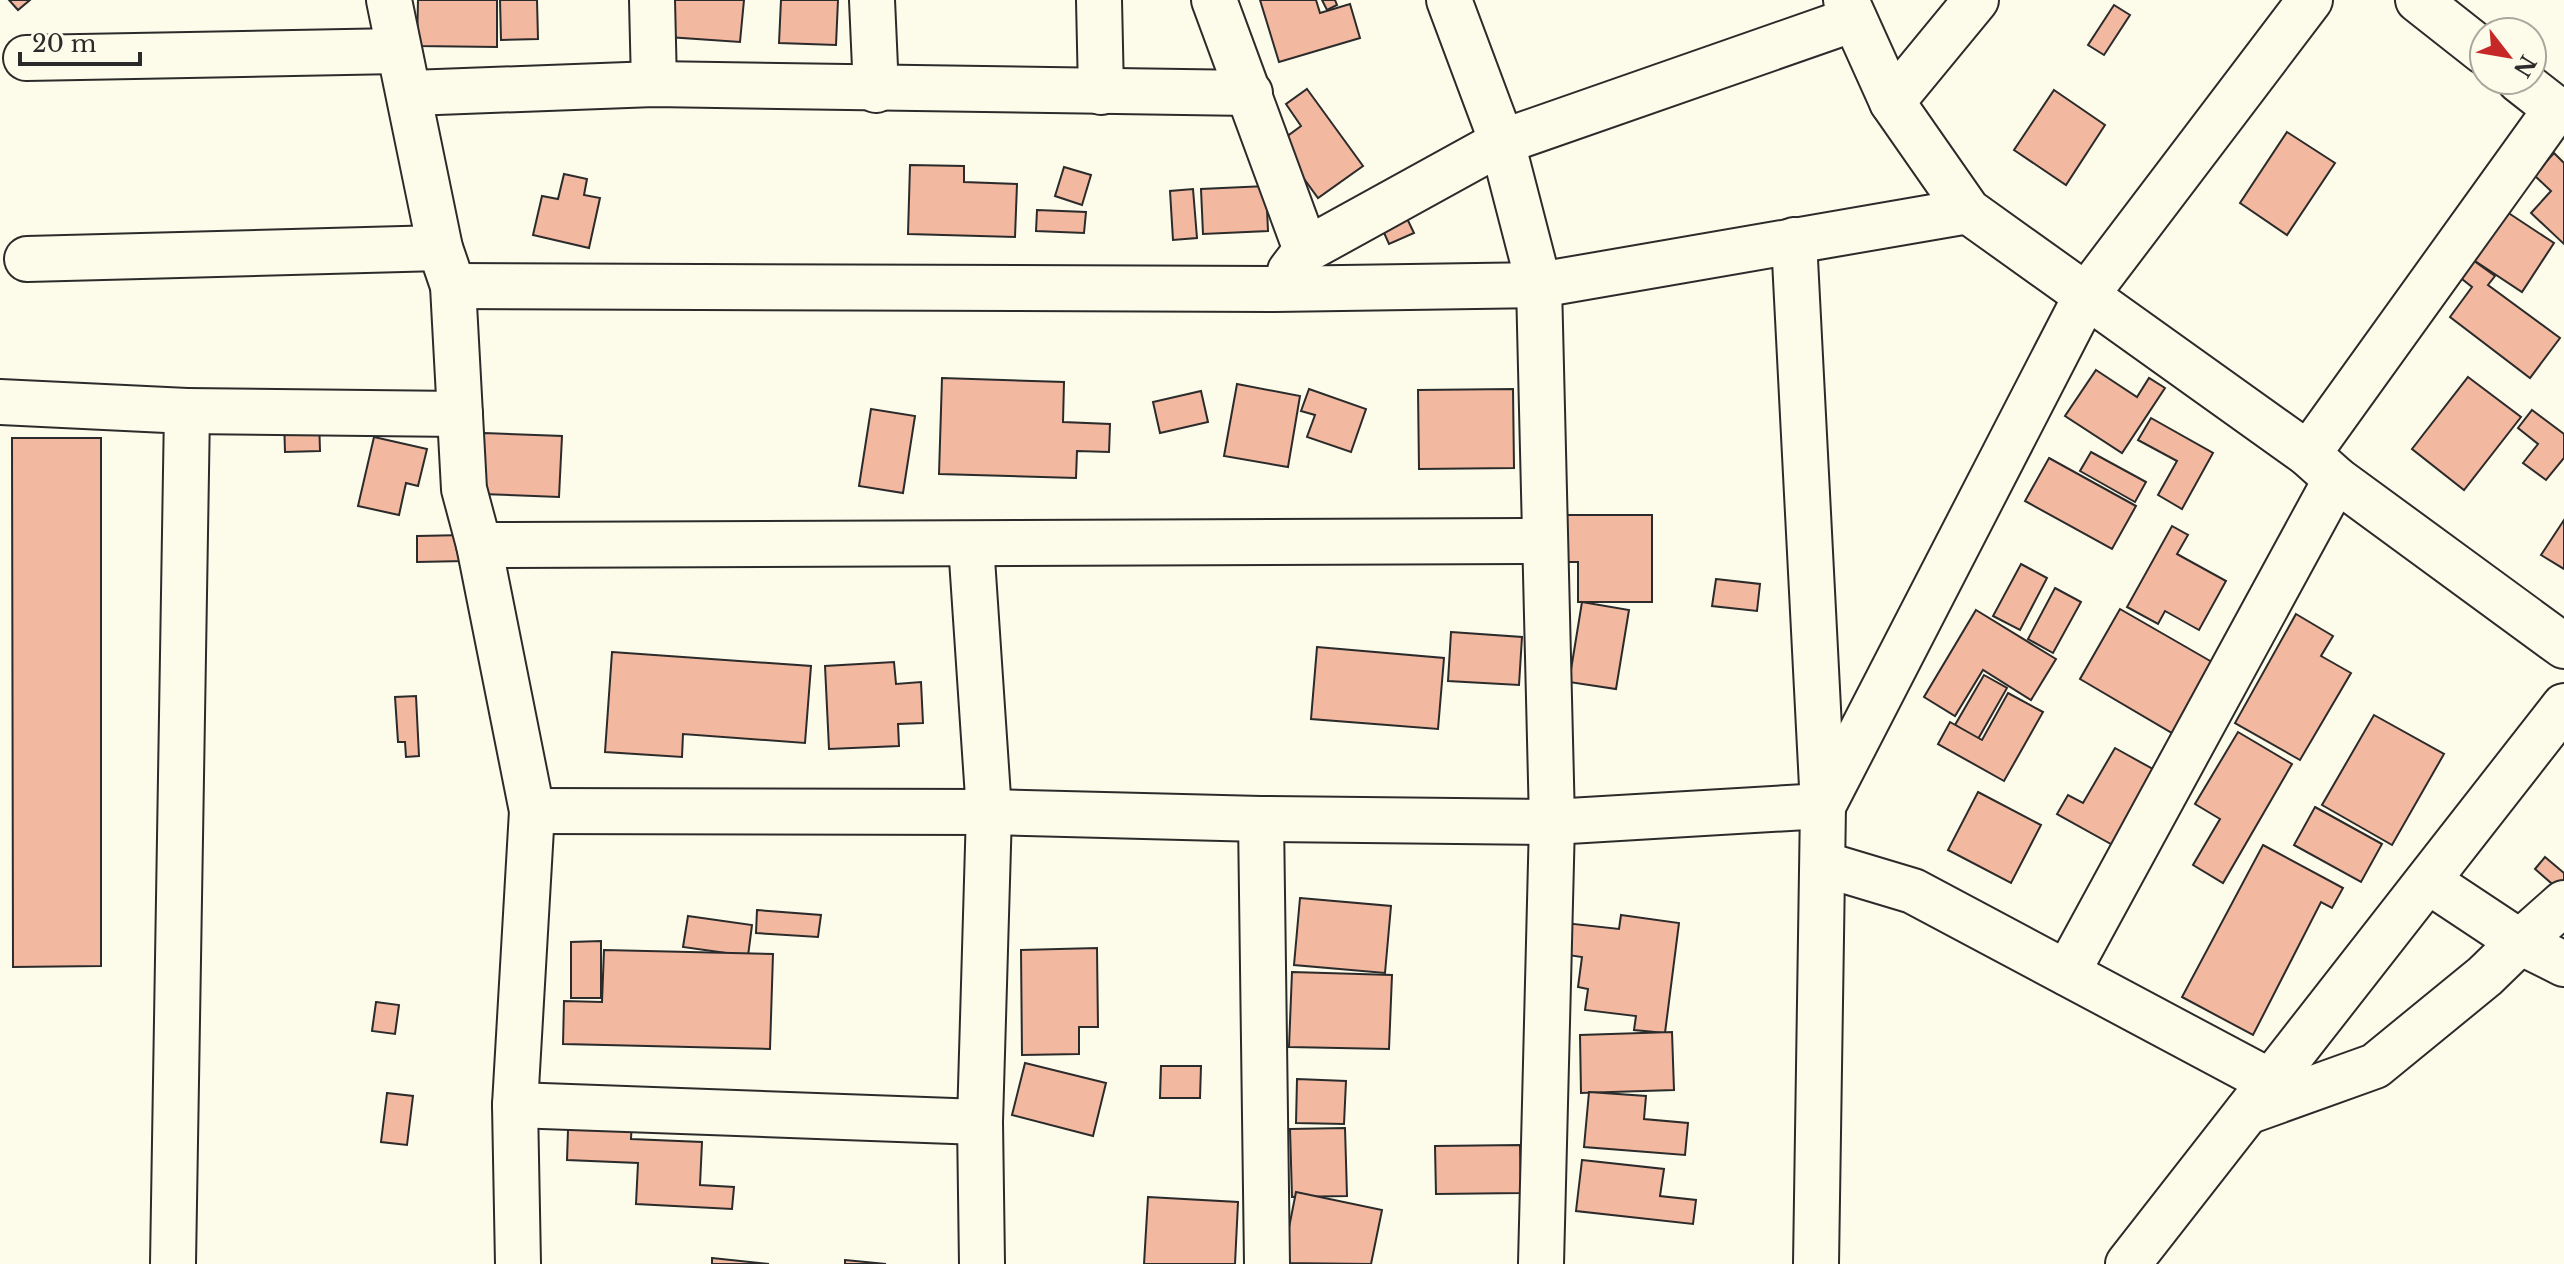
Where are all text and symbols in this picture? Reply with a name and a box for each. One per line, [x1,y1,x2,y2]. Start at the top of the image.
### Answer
scale bar [20,16,140,66]
north arrow [2468,16,2548,96]
text: 20 m [32,29,97,58]
text: N [2508,50,2542,82]

